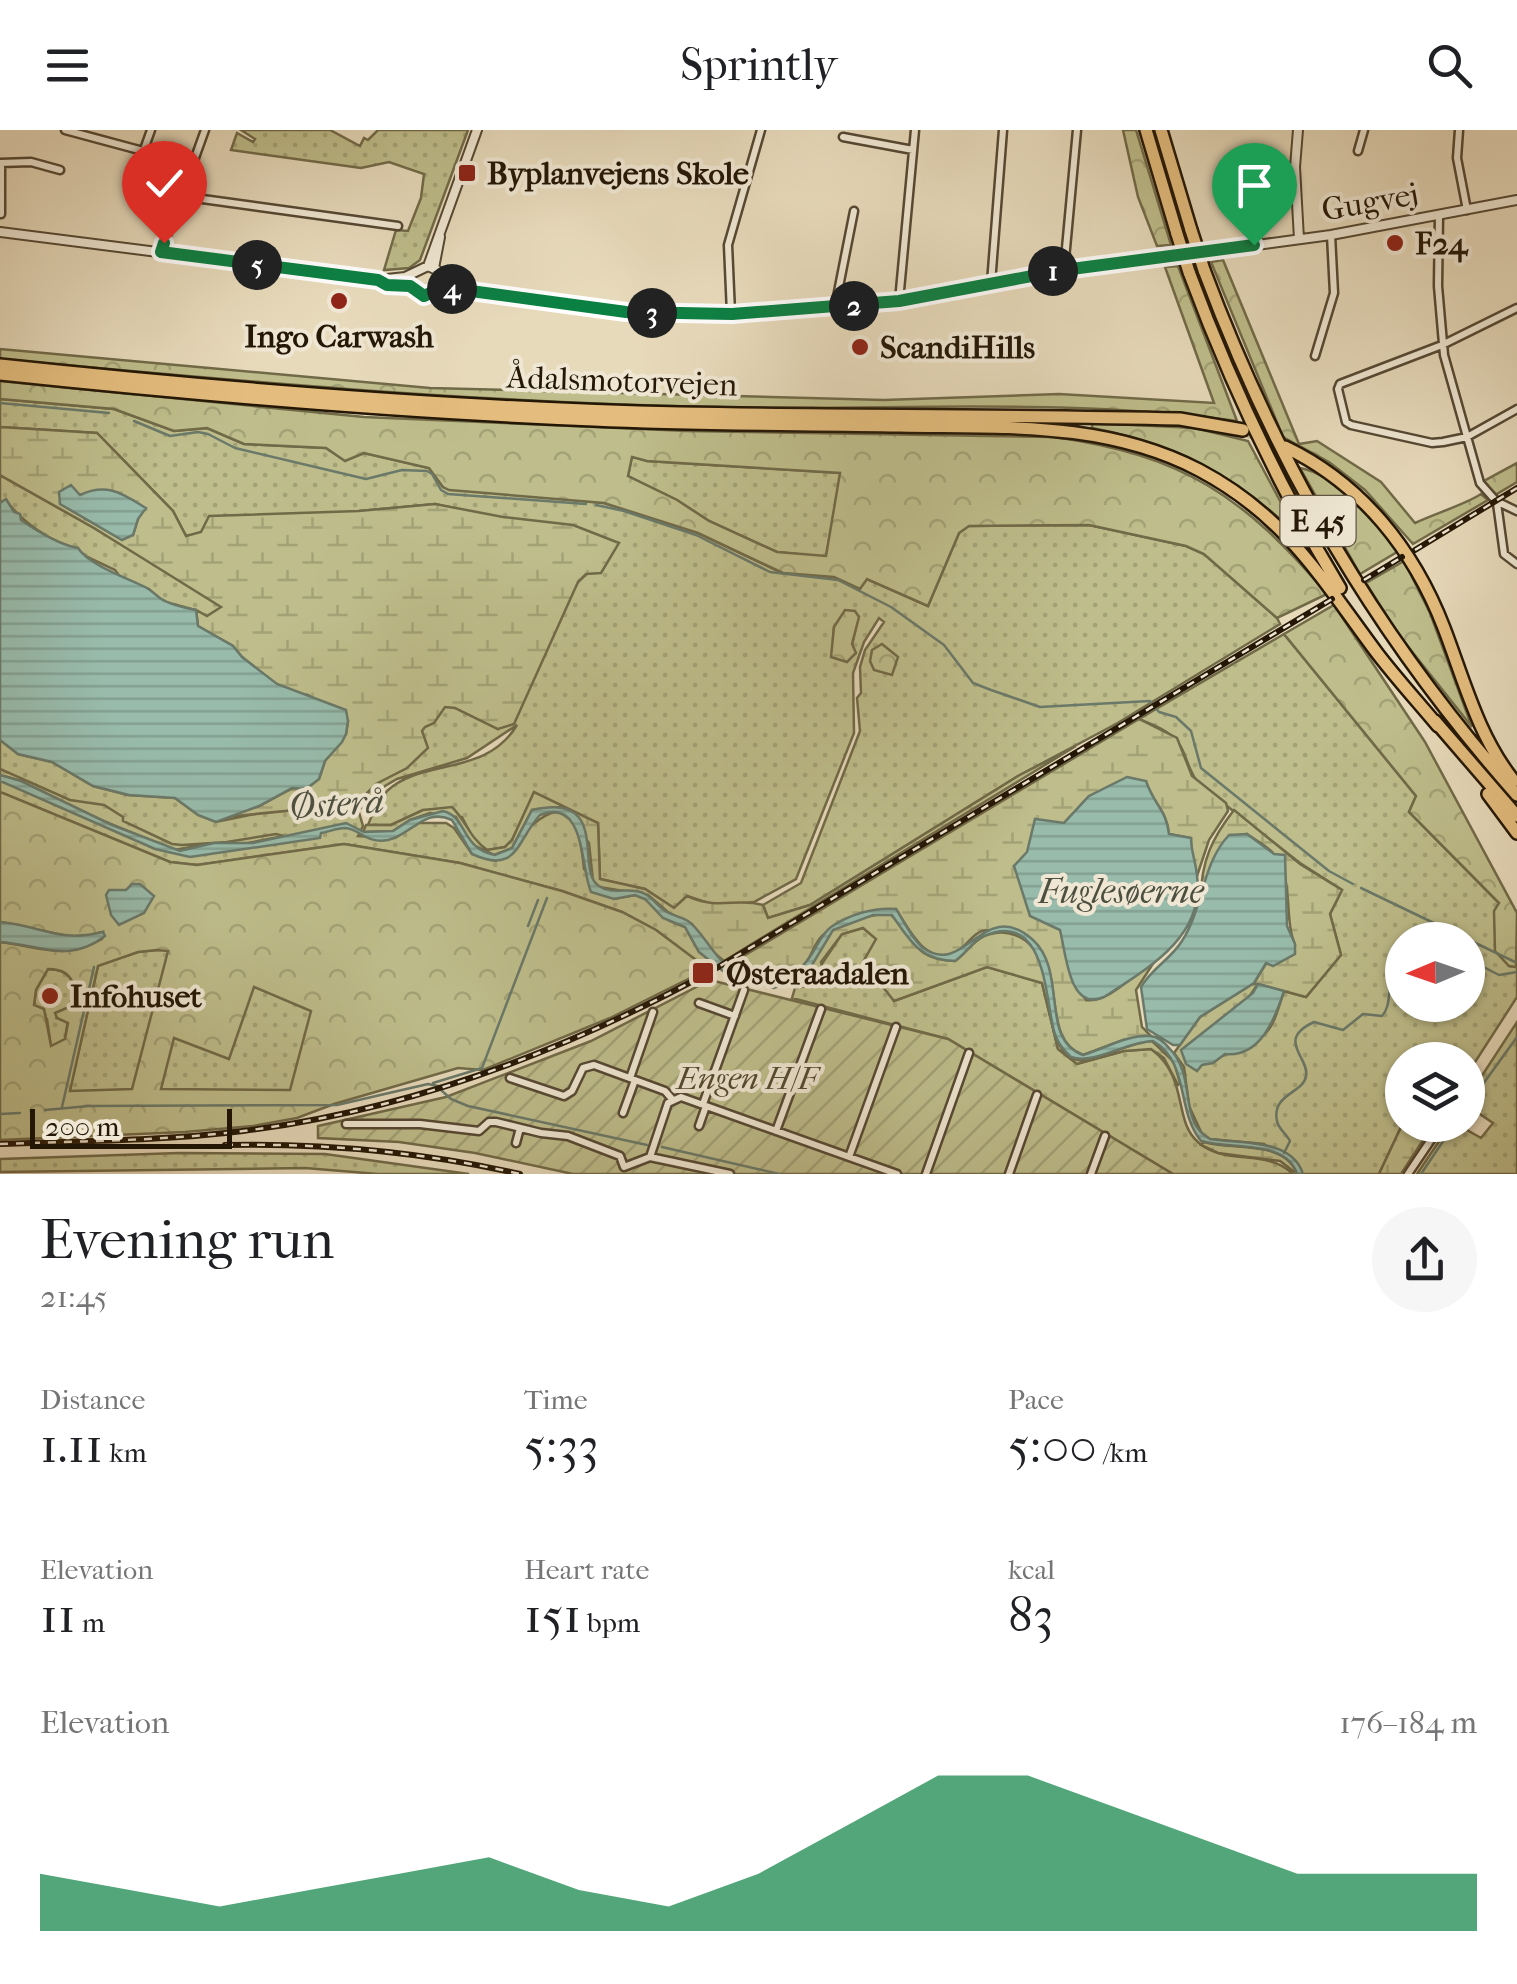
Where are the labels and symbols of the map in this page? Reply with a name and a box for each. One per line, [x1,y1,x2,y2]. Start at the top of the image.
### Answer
pin [122,141,207,244]
pin [1212,143,1297,246]
place label: Byplanvejens Skole [487,155,749,192]
marker: Byplanvejens Skole [456,162,478,184]
street label: Gugvej [1319,175,1421,229]
place label: F24 [1415,225,1470,263]
marker: F24 [1384,232,1406,254]
pin: 5 [232,240,282,290]
pin: 1 [1028,246,1078,296]
pin: 4 [427,264,477,314]
pin: 2 [829,281,879,331]
pin: 3 [627,288,677,338]
marker: Ingo Carwash [328,290,350,312]
place label: Ingo Carwash [244,318,435,355]
place label: ScandiHills [880,329,1035,366]
marker: ScandiHills [849,336,871,358]
street label: Ådalsmotorvejen [504,358,738,404]
road number: E 45 [1280,496,1356,546]
water label: Østerå [287,780,385,828]
water label: Fuglesøerne [1037,871,1204,912]
north arrow [1385,922,1485,1022]
place label: Østeraadalen [726,955,909,992]
marker: Østeraadalen [690,960,716,986]
place label: Infohuset [70,978,202,1015]
marker: Infohuset [39,985,61,1007]
park label: Engen H/F [674,1060,821,1097]
scale bar [30,1104,232,1148]

